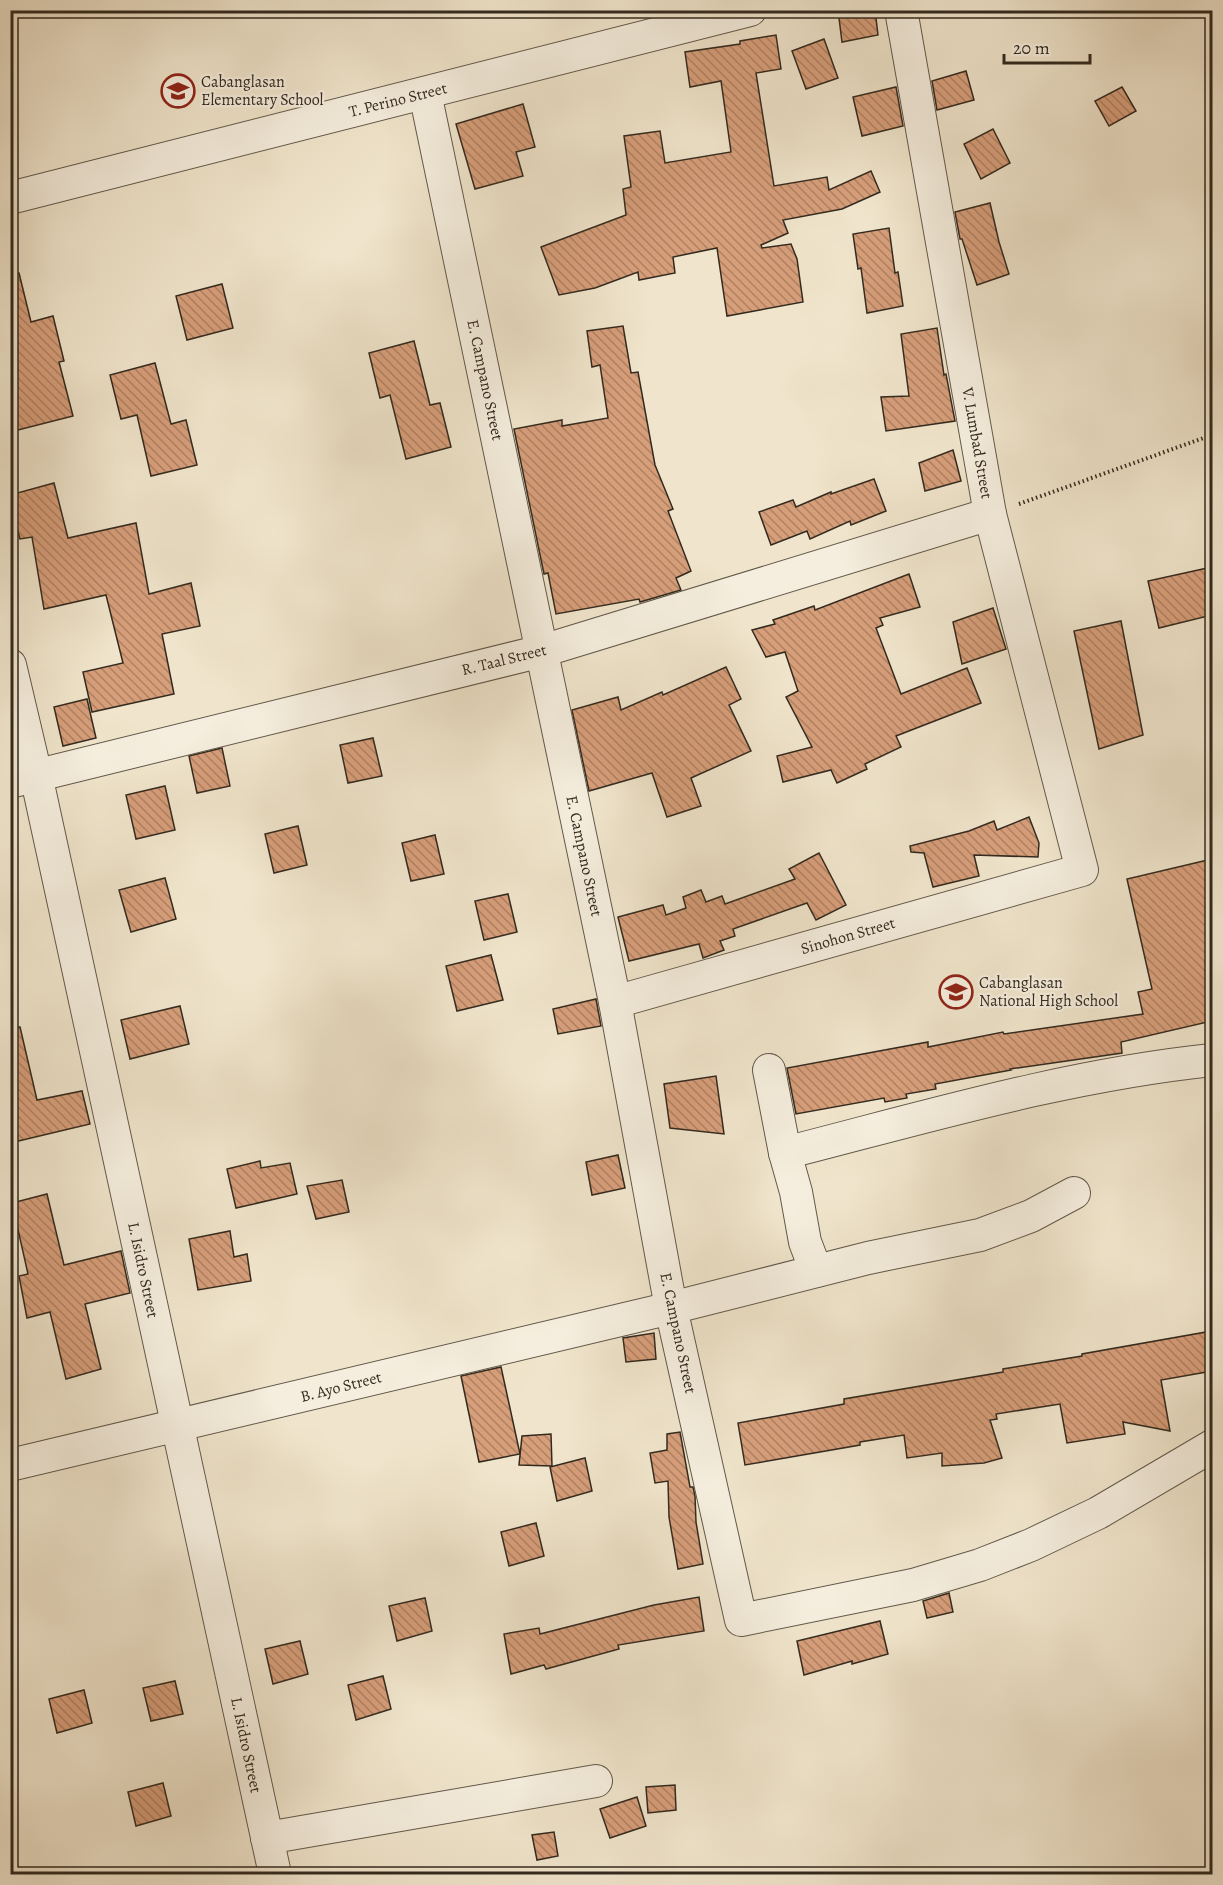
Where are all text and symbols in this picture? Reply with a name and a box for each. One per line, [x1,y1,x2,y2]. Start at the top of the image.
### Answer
scale bar [1004,27,1090,65]
text: 20 m [1013,36,1050,60]
place label: Cabanglasan Elementary School [201,71,324,111]
school or university icon: Cabanglasan Elementary School [160,73,196,109]
street label: T. Perino Street [347,77,449,123]
street label: E. Campano Street [461,317,509,443]
street label: V. Lumbad Street [956,385,998,500]
street label: R. Taal Street [459,639,549,681]
street label: E. Campano Street [560,793,608,919]
street label: Sinohon Street [798,912,898,960]
place label: Cabanglasan National High School [979,972,1118,1012]
school or university icon: Cabanglasan National High School [938,974,974,1010]
street label: L. Isidro Street [122,1220,164,1320]
street label: E. Campano Street [654,1270,702,1396]
street label: B. Ayo Street [298,1366,384,1408]
street label: L. Isidro Street [225,1695,267,1795]

